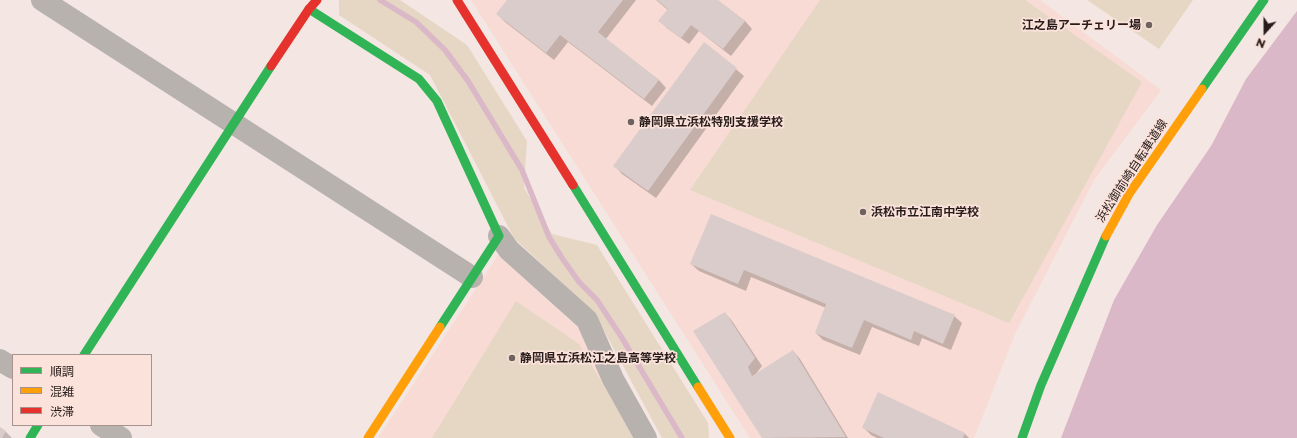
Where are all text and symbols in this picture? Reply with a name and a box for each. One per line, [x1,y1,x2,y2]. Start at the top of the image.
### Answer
north arrow [1245,12,1285,52]
place label: 江之島アーチェリー場 [1022,18,1141,32]
marker: 江之島アーチェリー場 [1144,20,1154,30]
text: N [1254,35,1267,51]
place label: 静岡県立浜松特別支援学校 [639,115,783,129]
marker: 静岡県立浜松特別支援学校 [626,117,636,127]
street label: 浜松御前崎自転車道線 [1093,117,1171,225]
place label: 浜松市立江南中学校 [871,205,979,219]
marker: 浜松市立江南中学校 [858,207,868,217]
place label: 静岡県立浜松江之島高等学校 [520,351,676,365]
marker: 静岡県立浜松江之島高等学校 [507,353,517,363]
legend [12,354,152,426]
text: 順調 [50,364,74,379]
text: 混雑 [50,384,74,399]
text: 渋滞 [50,404,74,419]

